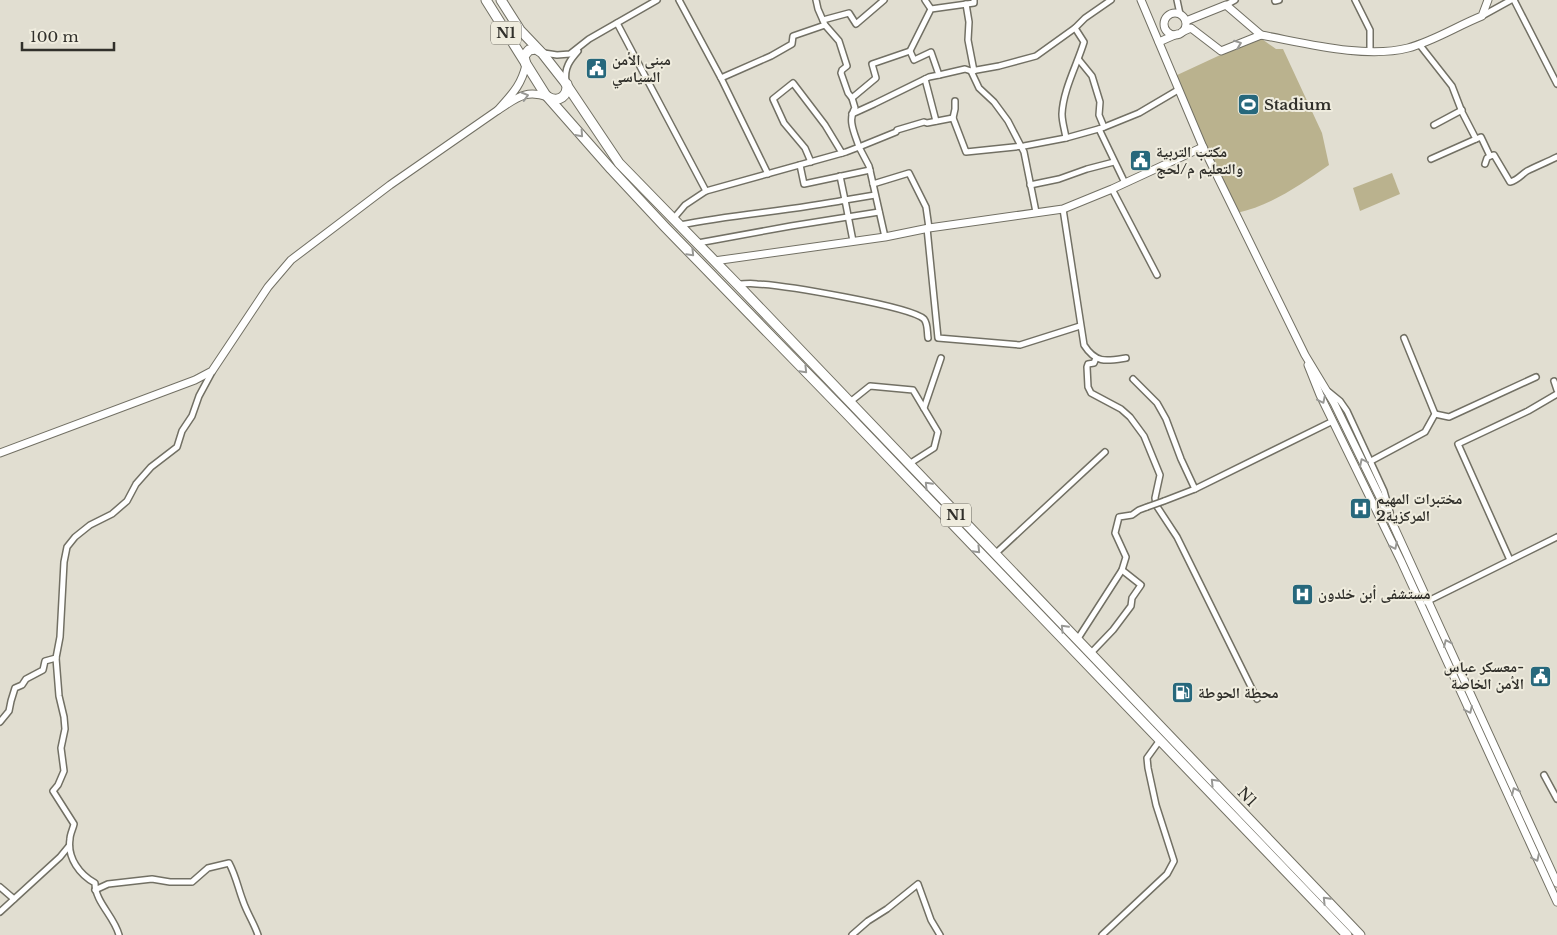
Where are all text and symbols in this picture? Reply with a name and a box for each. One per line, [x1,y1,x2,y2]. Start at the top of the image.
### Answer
scale bar [22,20,115,52]
road number: N1 [491,22,521,44]
text: 100 m [30,27,79,46]
one-way arrow [1233,40,1242,50]
place label: مبنى الأمن السياسي [612,50,671,89]
public building icon: مبنى الأمن السياسي [584,57,608,81]
one-way arrow [520,91,529,102]
sports icon: Stadium [1236,93,1260,117]
place label: Stadium [1264,95,1332,114]
one-way arrow [575,128,584,137]
place label: مكتب التربية والتعليم م/لحج [1156,142,1243,179]
public building icon: مكتب التربية والتعليم م/لحج [1128,149,1152,173]
one-way arrow [685,247,694,256]
one-way arrow [798,364,807,373]
one-way arrow [1316,395,1327,404]
one-way arrow [1359,458,1369,467]
one-way arrow [925,482,934,491]
place label: مختبرات المهيم المركزية2 [1376,489,1462,525]
hospital icon: مختبرات المهيم المركزية2 [1348,496,1372,520]
road number: N1 [941,504,971,526]
one-way arrow [1387,541,1398,550]
one-way arrow [971,544,980,553]
hospital icon: مستشفى أبن خلدون [1290,582,1314,606]
place label: مستشفى أبن خلدون [1318,584,1431,603]
one-way arrow [1061,624,1070,633]
one-way arrow [1443,639,1454,648]
place label: معسكر عباس- الأمن الخاصة [1444,657,1524,693]
public building icon: معسكر عباس- الأمن الخاصة [1528,664,1552,688]
fuel station icon: محطة الحوطة [1170,681,1194,705]
place label: محطة الحوطة [1198,683,1279,702]
one-way arrow [1463,705,1473,714]
one-way arrow [1211,779,1220,788]
street label: N1 [1233,783,1261,811]
one-way arrow [1510,787,1521,796]
one-way arrow [1530,852,1540,861]
one-way arrow [1323,896,1332,905]

